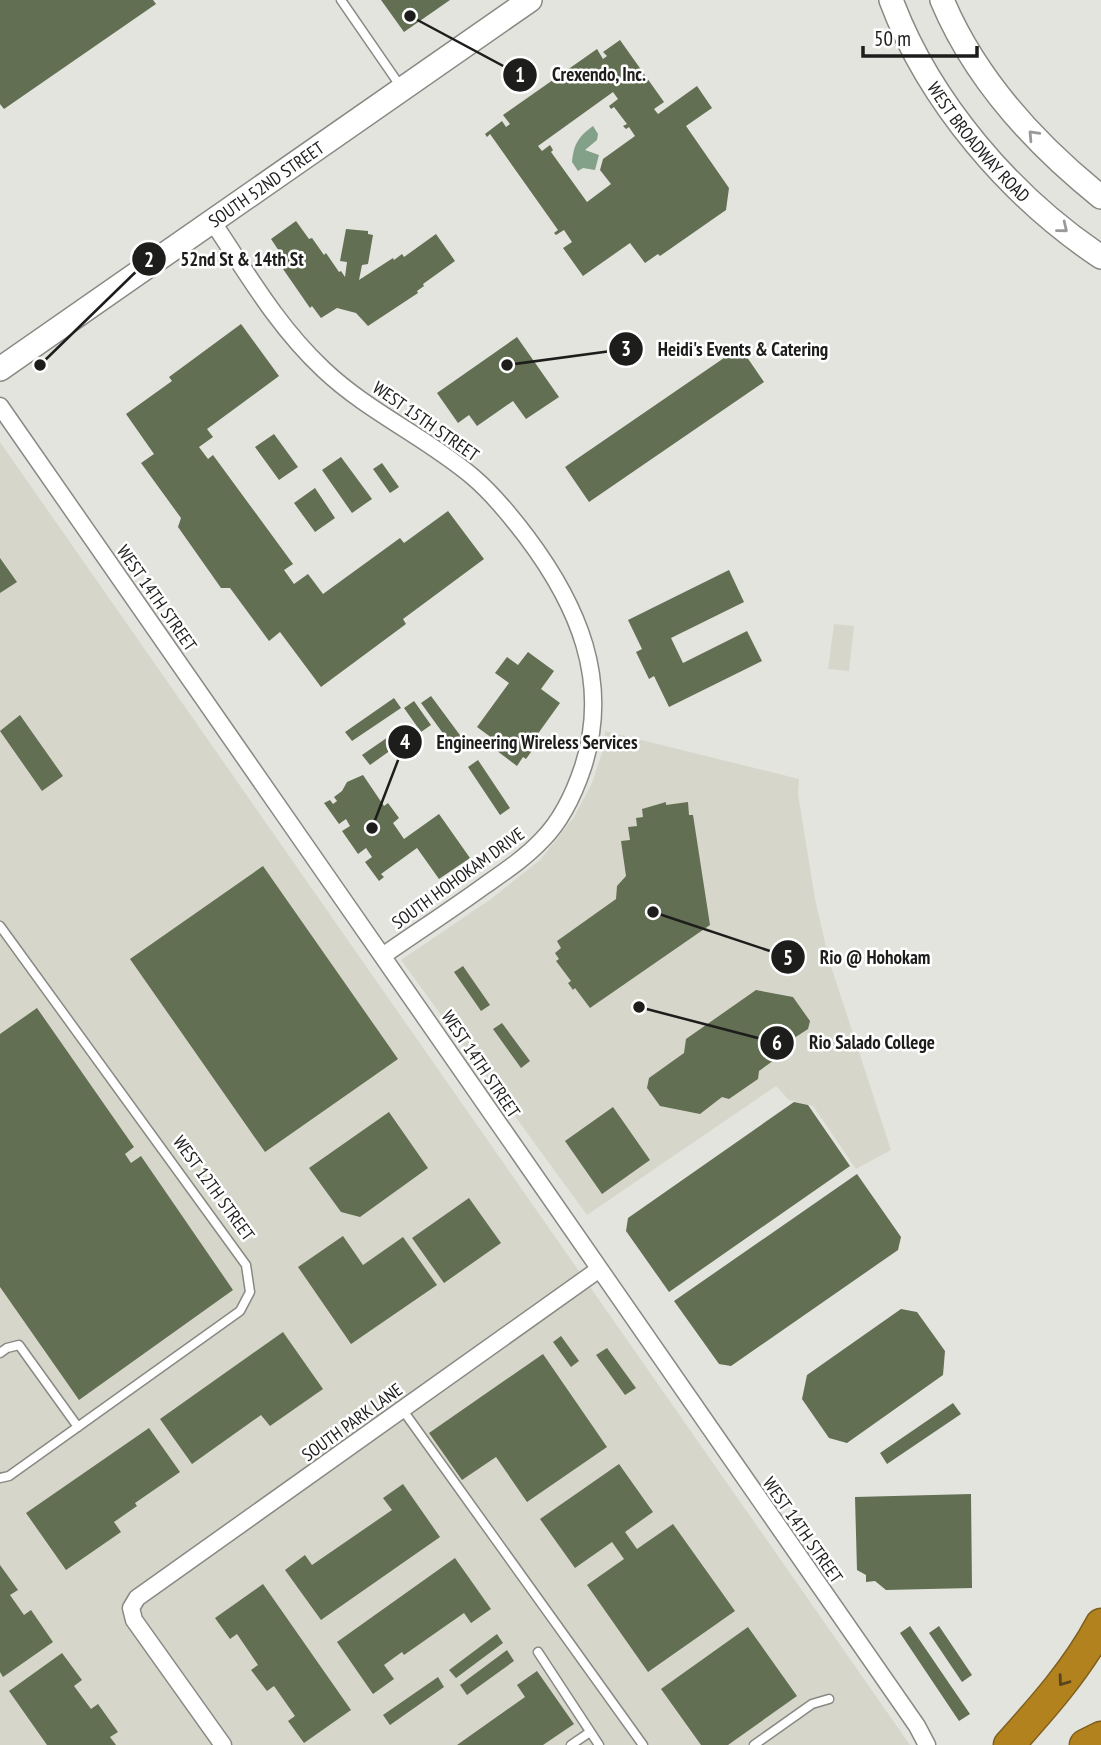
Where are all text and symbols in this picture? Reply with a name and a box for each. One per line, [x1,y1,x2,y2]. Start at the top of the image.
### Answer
scale bar [863,14,977,58]
text: 50 m [874,25,911,52]
callout: Crexendo, Inc. [502,55,660,95]
text: 1 [515,61,525,88]
text: Crexendo, Inc. [552,62,646,86]
street label: WEST BROADWAY ROAD [923,77,1035,207]
one-way arrow [1028,130,1041,143]
street label: SOUTH 52ND STREET [204,136,328,232]
one-way arrow [1054,220,1067,232]
callout: 52nd St & 14th St [131,239,318,279]
text: 2 [144,246,154,273]
text: 52nd St & 14th St [180,247,304,271]
callout: Heidi's Events & Catering [609,329,842,369]
text: 3 [621,335,631,362]
text: Heidi's Events & Catering [658,337,828,361]
street label: WEST 15TH STREET [368,376,484,466]
street label: WEST 14TH STREET [112,540,202,656]
callout: Engineering Wireless Services [387,722,652,762]
text: 4 [400,728,410,755]
text: Engineering Wireless Services [436,730,638,754]
street label: SOUTH HOHOKAM DRIVE [387,822,529,934]
callout: Rio @ Hohokam [771,937,944,977]
text: 5 [783,944,793,971]
text: Rio @ Hohokam [820,945,930,969]
street label: WEST 14TH STREET [437,1006,525,1122]
callout: Rio Salado College [760,1023,949,1063]
text: 6 [772,1029,782,1056]
text: Rio Salado College [809,1030,935,1054]
street label: WEST 12TH STREET [168,1131,260,1245]
street label: SOUTH PARK LANE [297,1378,407,1466]
street label: WEST 14TH STREET [758,1472,848,1588]
one-way arrow [1059,1673,1071,1686]

